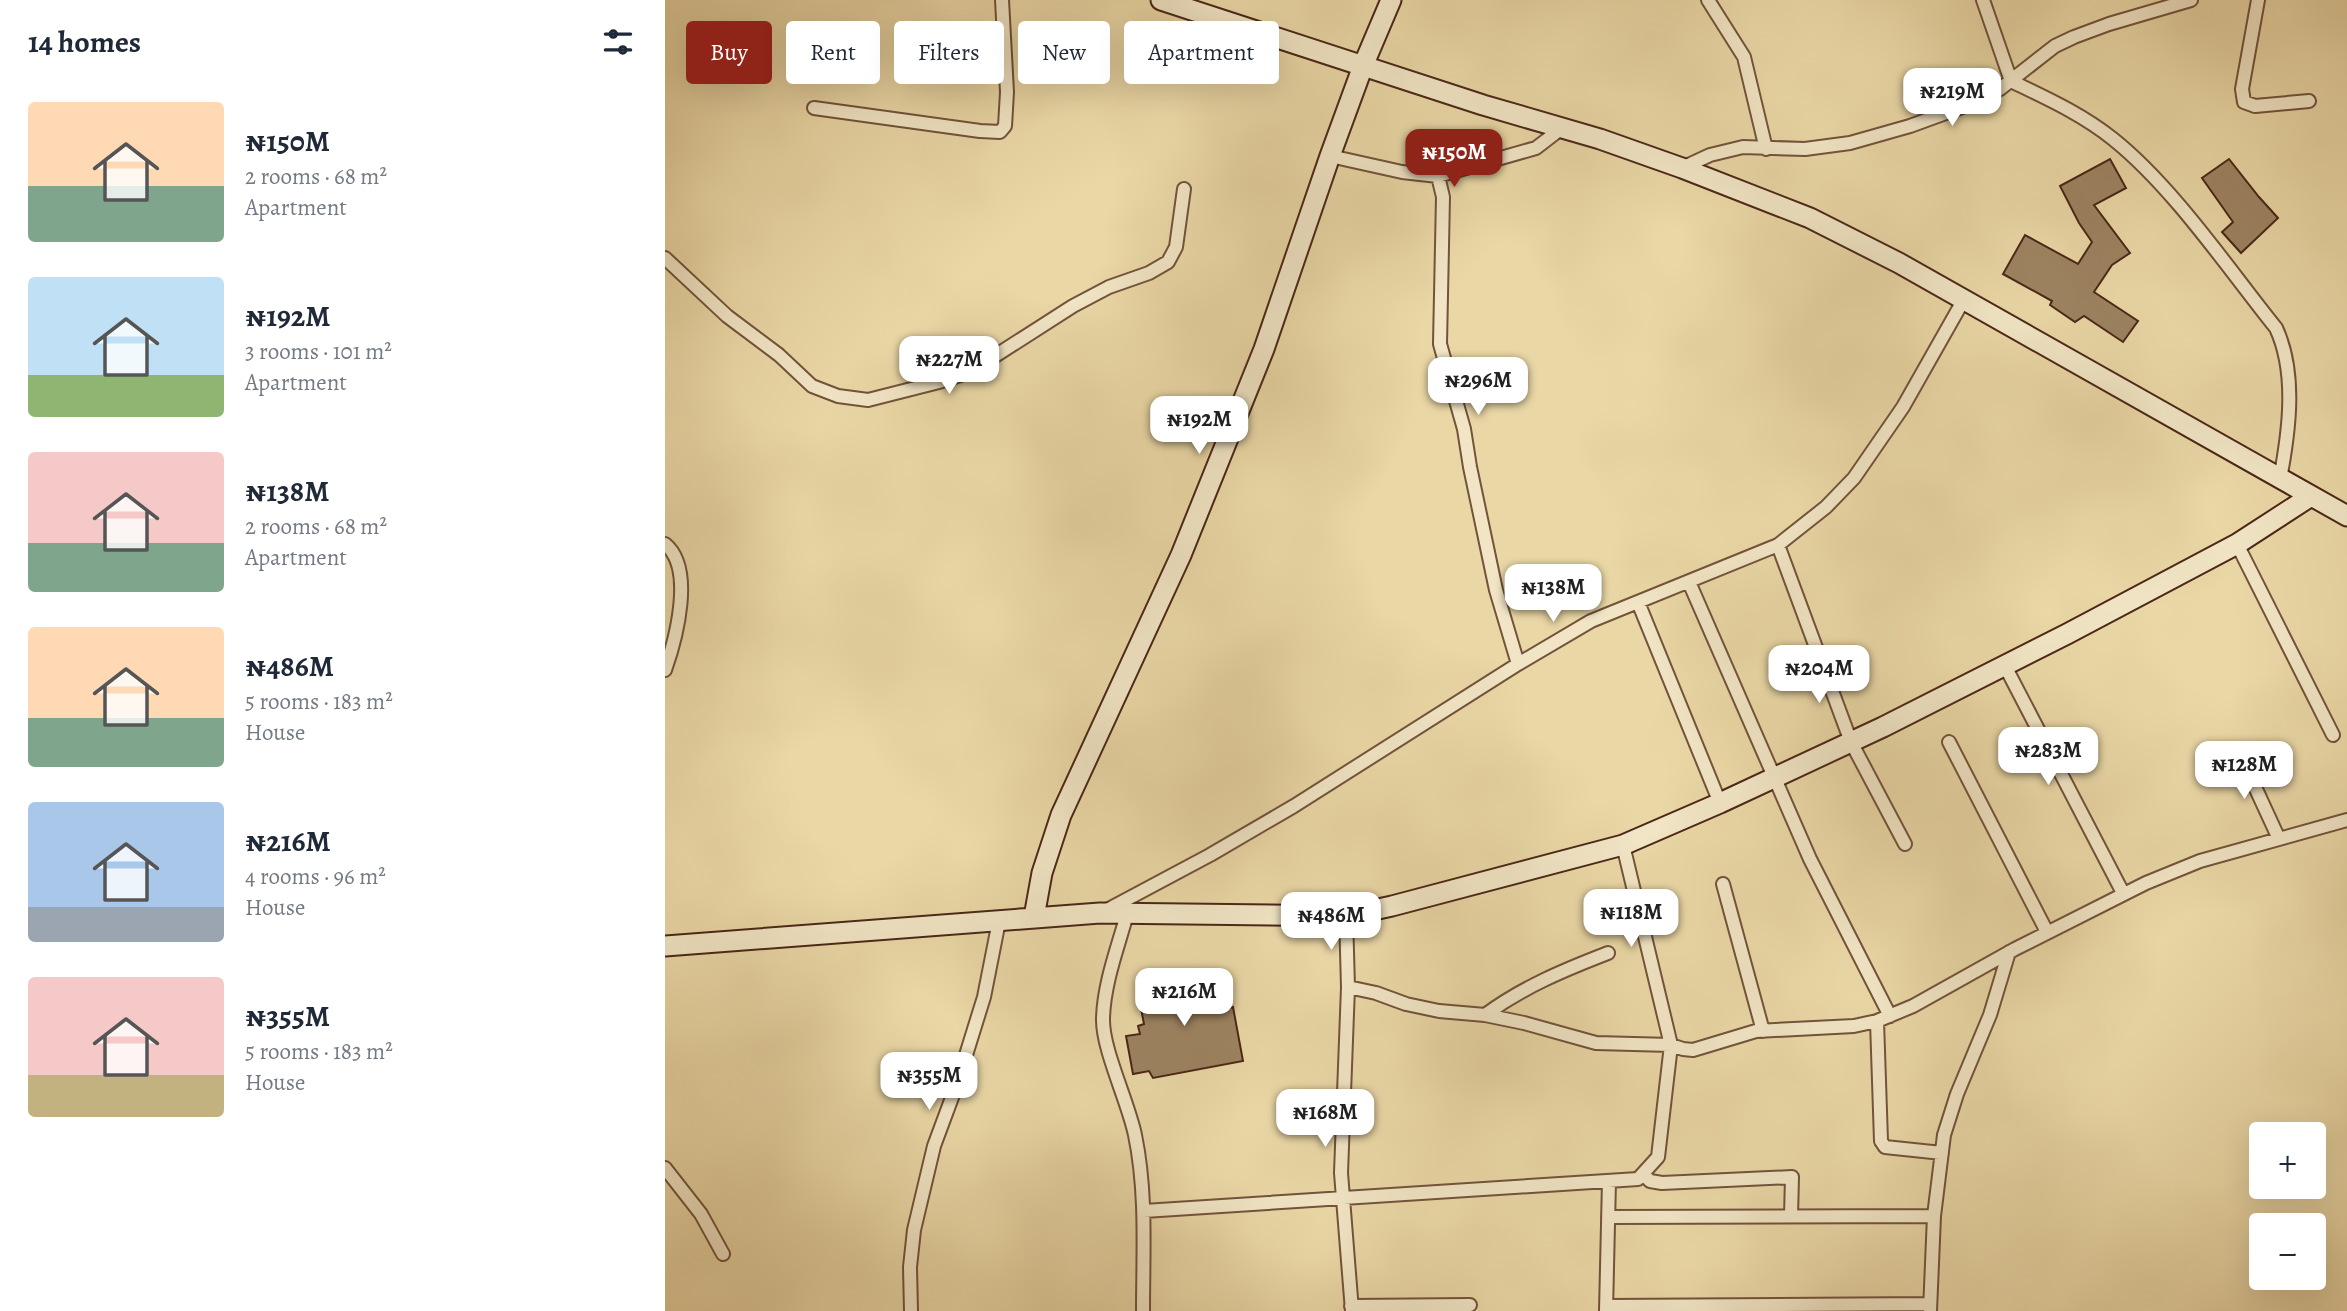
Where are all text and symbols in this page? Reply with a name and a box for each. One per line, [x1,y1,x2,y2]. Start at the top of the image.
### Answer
chip: Buy [686,21,772,84]
chip: Rent [786,21,880,84]
chip: Filters [894,21,1004,84]
chip: New [1018,21,1110,84]
chip: Apartment [1124,21,1279,84]
text: 14 homes [28,22,141,62]
icon: filters [599,23,637,61]
pin: ₦219M [1903,68,2001,128]
text: ₦219M [1919,75,1985,106]
text: ₦150M [245,121,330,161]
icon: home [84,130,168,214]
pin: ₦150M [1405,130,1503,189]
text: ₦150M [1421,136,1487,167]
text: 2 rooms · 68 m² [245,161,387,192]
text: Apartment [245,192,347,223]
text: ₦192M [245,296,331,336]
icon: home [84,305,168,389]
text: 3 rooms · 101 m² [245,336,392,367]
pin: ₦227M [900,336,998,396]
text: ₦227M [915,343,983,374]
pin: ₦296M [1429,358,1527,417]
text: ₦296M [1444,364,1512,395]
text: Apartment [245,367,347,398]
pin: ₦192M [1150,396,1248,456]
text: ₦192M [1166,403,1232,434]
text: ₦138M [245,471,329,511]
icon: home [84,480,168,564]
text: 2 rooms · 68 m² [245,511,387,542]
text: Apartment [245,542,347,573]
pin: ₦138M [1504,564,1602,624]
text: ₦138M [1521,571,1585,602]
text: ₦486M [245,646,334,686]
pin: ₦204M [1770,646,1868,705]
text: ₦204M [1784,652,1854,683]
icon: home [84,655,168,739]
text: 5 rooms · 183 m² [245,686,393,717]
text: House [245,717,305,748]
pin: ₦283M [1999,728,2097,787]
text: ₦283M [2014,734,2082,765]
pin: ₦128M [2195,742,2293,801]
text: ₦128M [2211,748,2277,779]
text: ₦216M [245,821,331,861]
icon: home [84,830,168,914]
text: 4 rooms · 96 m² [245,861,386,892]
pin: ₦118M [1582,890,1680,949]
text: House [245,892,305,923]
pin: ₦486M [1282,892,1380,952]
text: ₦118M [1599,896,1663,927]
text: ₦486M [1297,899,1365,930]
pin: ₦216M [1135,968,1233,1028]
text: ₦216M [1151,975,1217,1006]
text: ₦355M [245,996,330,1036]
icon: home [84,1005,168,1089]
text: 5 rooms · 183 m² [245,1036,393,1067]
pin: ₦355M [880,1052,978,1112]
text: ₦355M [896,1059,962,1090]
text: House [245,1067,305,1098]
pin: ₦168M [1276,1090,1374,1149]
text: ₦168M [1292,1096,1358,1127]
map controls [2249,1122,2326,1290]
button: + [2249,1122,2326,1199]
button: − [2249,1213,2326,1290]

